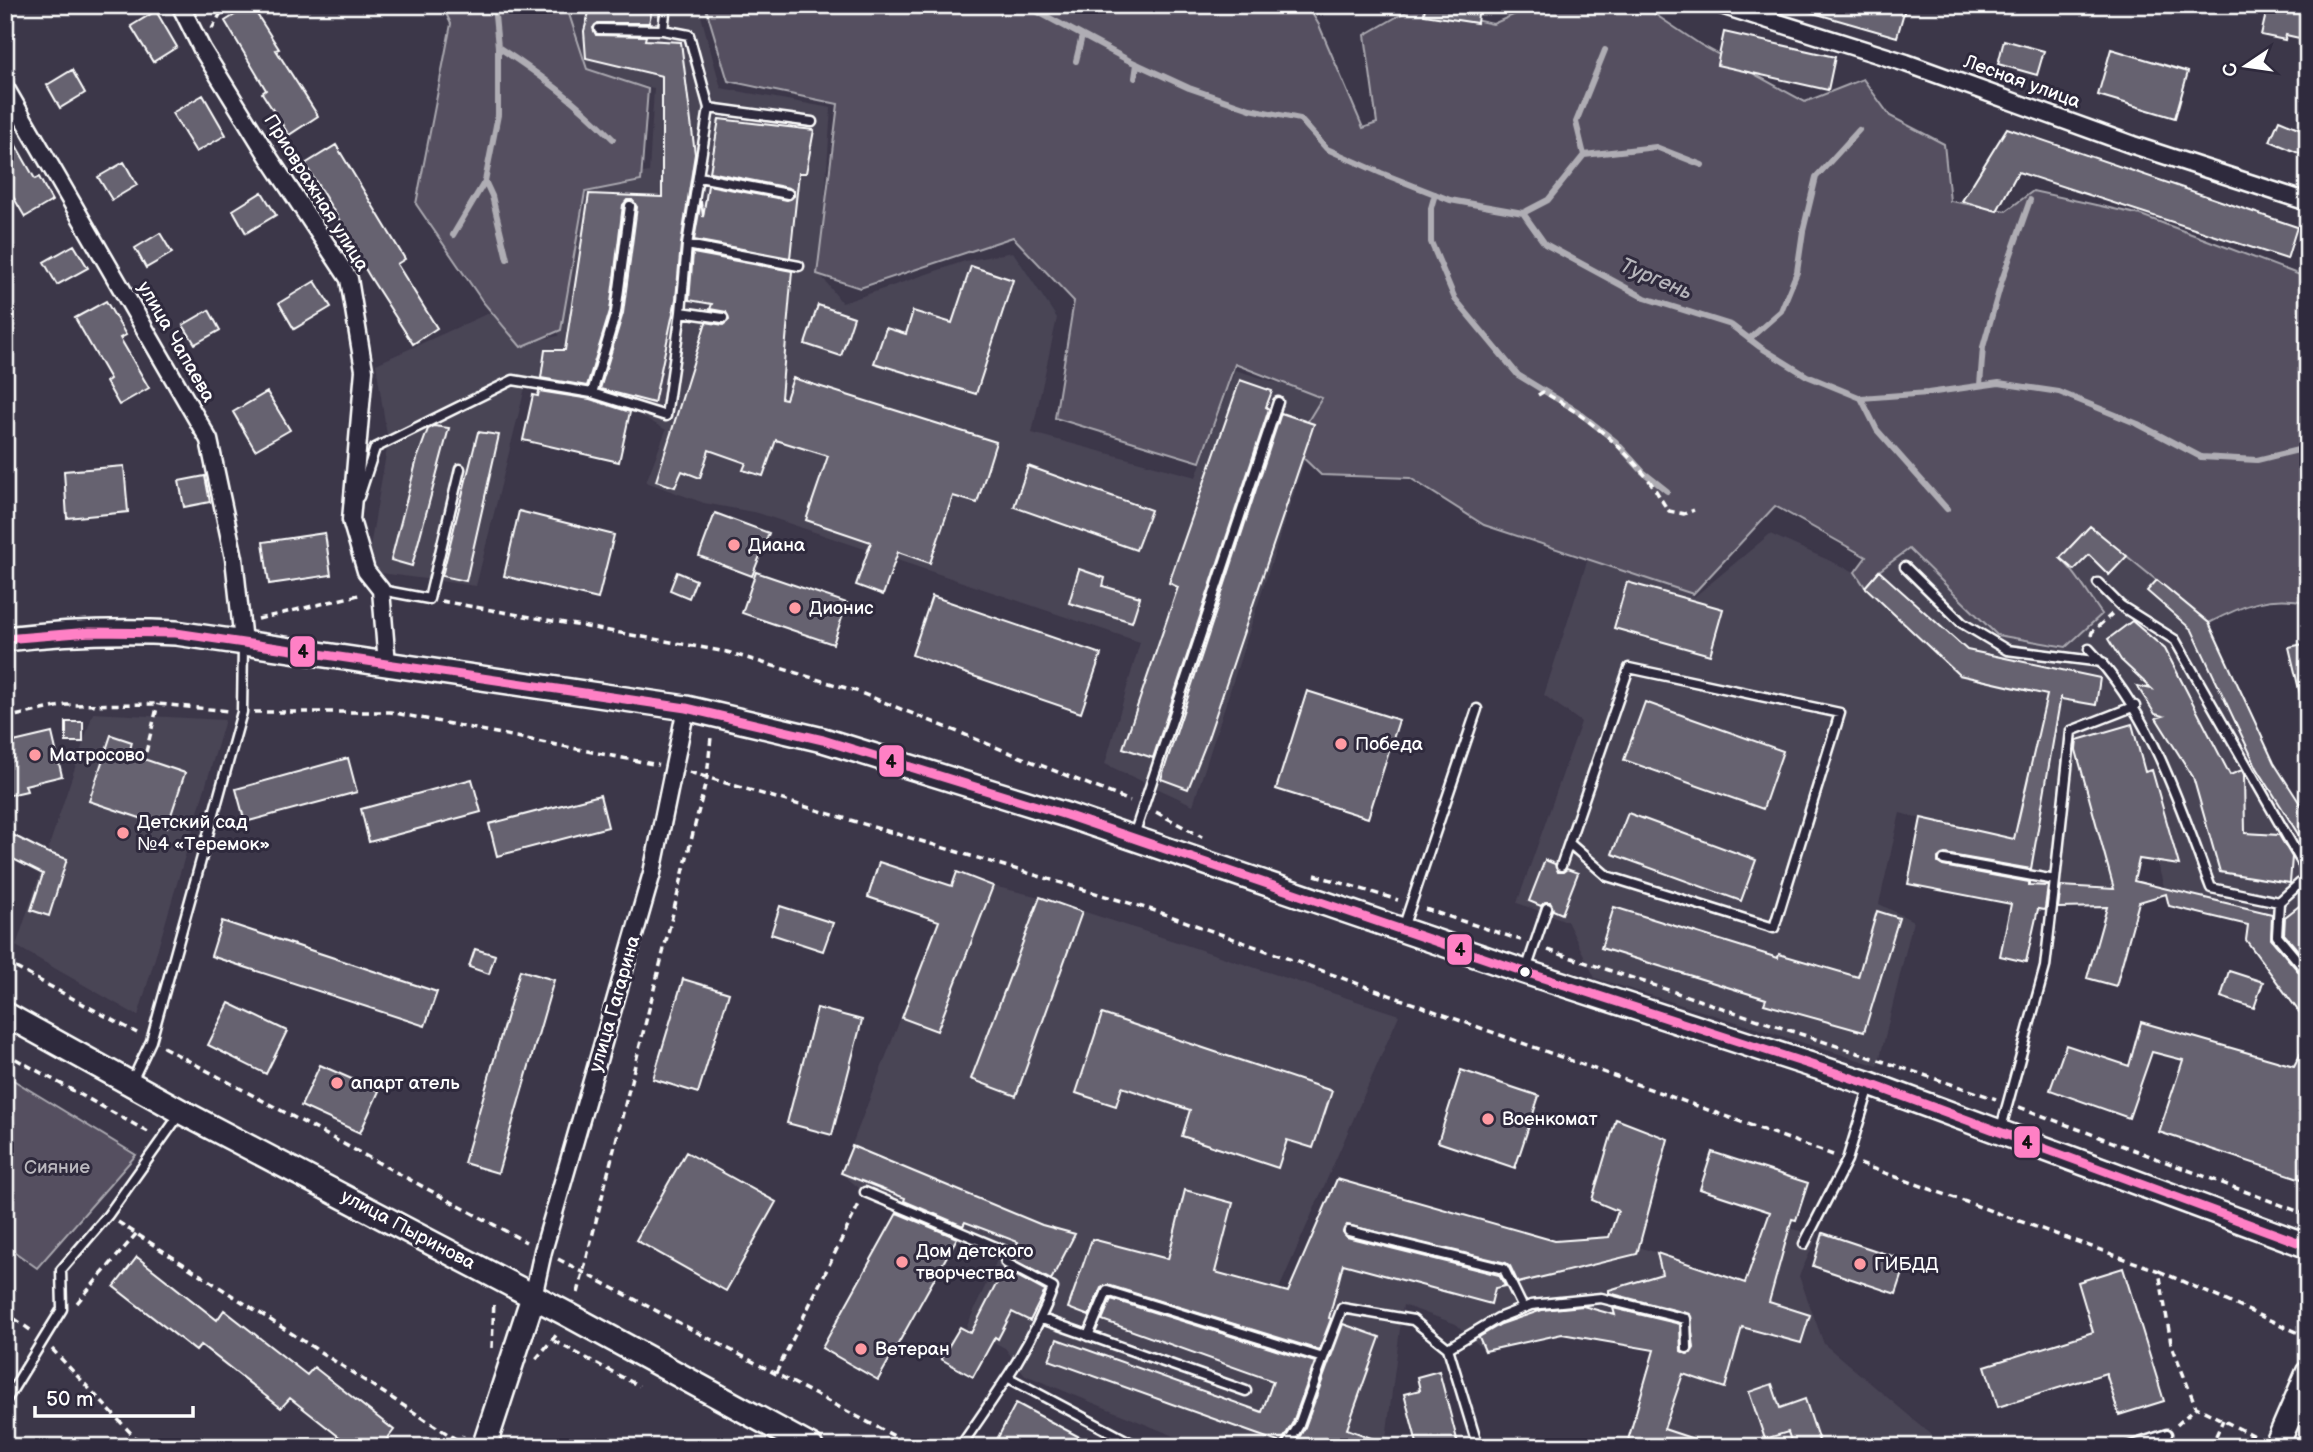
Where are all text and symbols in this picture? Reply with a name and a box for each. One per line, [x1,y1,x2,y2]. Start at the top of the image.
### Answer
north arrow [2212,32,2282,102]
street label: Лесная улица [1960,50,2083,114]
text: С [2218,60,2244,79]
street label: Приовражная улица [258,110,374,276]
water label: Тургень [1616,253,1696,305]
street label: улица Чапаева [132,278,220,406]
place label: Диана [748,534,805,557]
marker: Диана [726,537,742,553]
place label: Дионис [809,597,874,620]
marker: Дионис [787,600,803,616]
line badge: 4 [289,635,316,668]
text: 4 [297,641,309,664]
place label: Победа [1355,733,1423,756]
marker: Победа [1333,736,1349,752]
place label: Матросово [49,744,145,767]
line badge: 4 [878,744,905,778]
marker: Матросово [27,747,43,763]
text: 4 [885,751,897,774]
place label: Детский сад №4 «Теремок» [137,811,270,856]
marker: Детский сад №4 «Теремок» [115,825,131,841]
street label: улица Гагарина [585,933,645,1075]
line badge: 4 [1446,933,1473,966]
text: 4 [1454,939,1466,962]
unlabelled marker [1518,965,1532,979]
place label: апарт атель [351,1072,460,1095]
marker: апарт атель [329,1075,345,1091]
place label: Военкомат [1502,1108,1598,1131]
marker: Военкомат [1480,1111,1496,1127]
line badge: 4 [2013,1125,2041,1159]
text: 4 [2021,1132,2033,1155]
park label: Сияние [24,1156,90,1179]
street label: улица Пыринова [337,1185,479,1275]
place label: Дом детского творчества [916,1240,1034,1285]
place label: ГИБДД [1874,1253,1939,1276]
marker: Дом детского творчества [894,1254,910,1270]
marker: ГИБДД [1852,1256,1868,1272]
place label: Ветеран [875,1338,950,1361]
marker: Ветеран [853,1341,869,1357]
scale bar [35,1375,192,1419]
text: 50 m [46,1387,93,1412]

